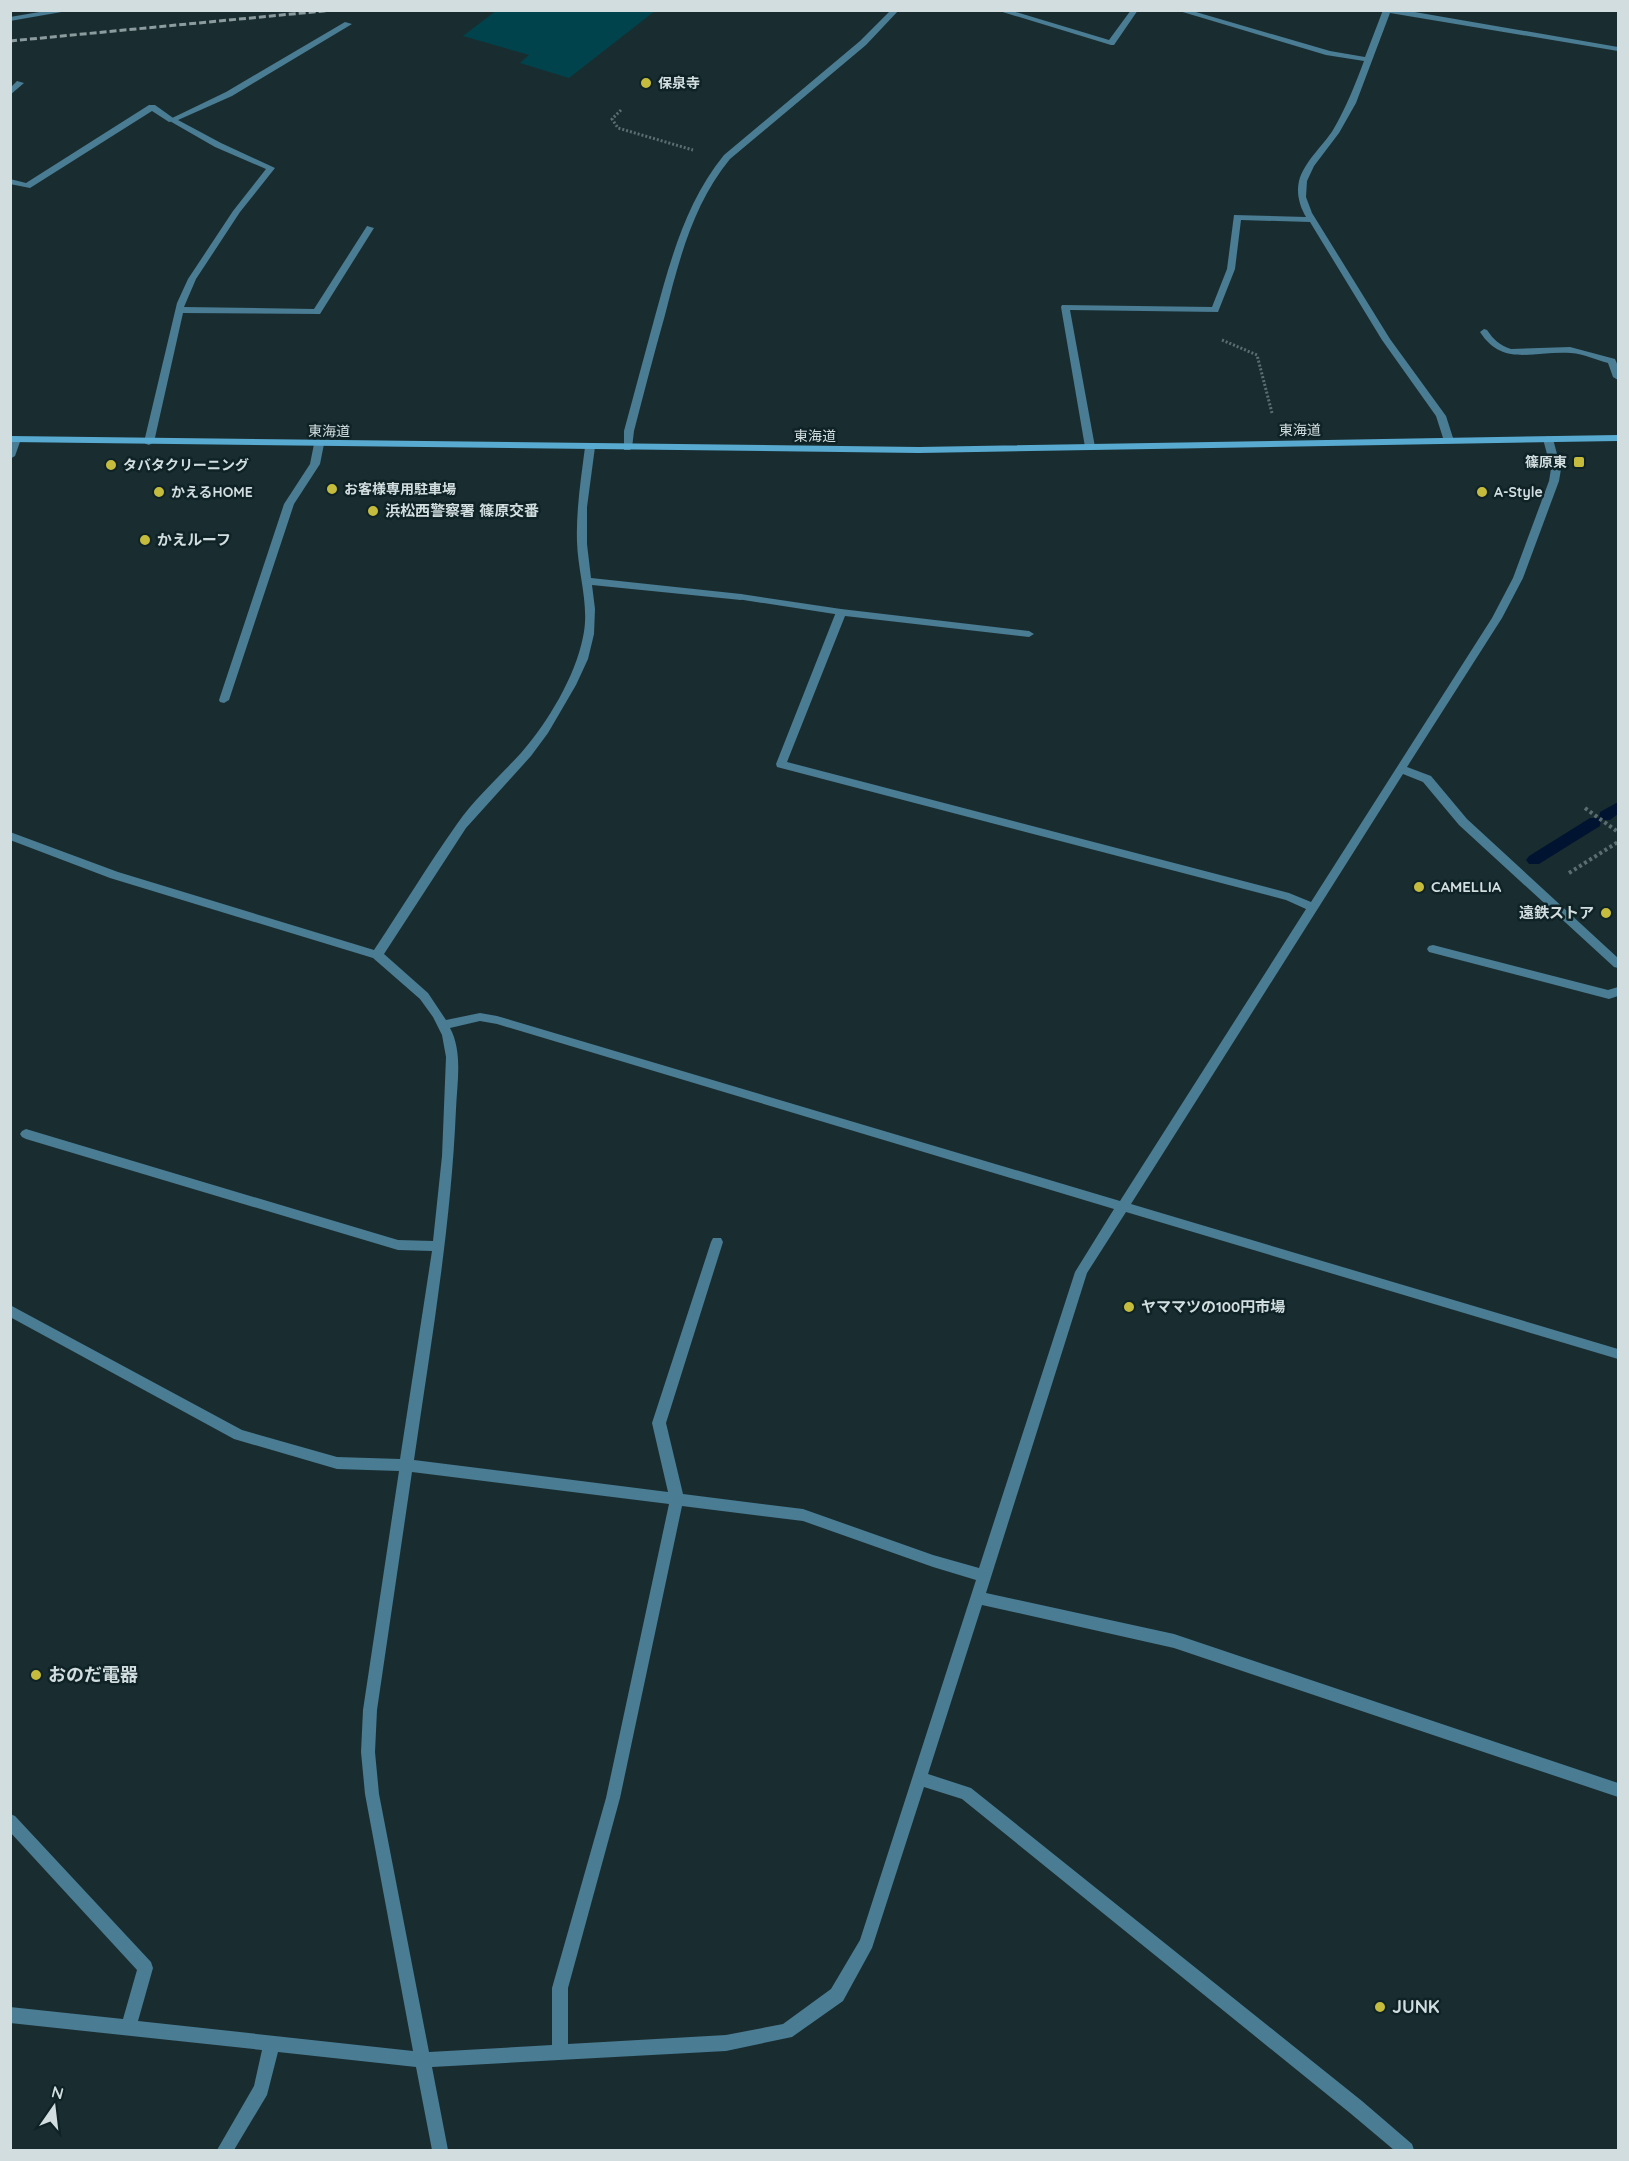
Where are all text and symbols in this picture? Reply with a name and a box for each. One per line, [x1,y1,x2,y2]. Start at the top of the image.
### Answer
place label: 保泉寺 [658,74,700,92]
marker: 保泉寺 [639,76,653,90]
street label: 東海道 [1279,421,1321,439]
street label: 東海道 [308,422,350,440]
street label: 東海道 [794,427,836,445]
place label: 篠原東 [1525,453,1567,471]
marker: 篠原東 [1572,455,1586,469]
place label: タバタクリーニング [123,456,249,474]
marker: タバタクリーニング [104,458,118,472]
place label: お客様専用駐車場 [344,480,456,498]
marker: お客様専用駐車場 [325,482,339,496]
place label: かえるHOME [171,483,253,501]
place label: A-Style [1494,483,1543,501]
marker: かえるHOME [152,485,166,499]
marker: A-Style [1475,485,1489,499]
place label: 浜松西警察署 篠原交番 [385,501,539,520]
marker: 浜松西警察署 篠原交番 [366,504,380,518]
place label: かえルーフ [157,530,231,549]
marker: かえルーフ [138,533,152,547]
place label: CAMELLIA [1431,877,1502,896]
marker: CAMELLIA [1412,880,1426,894]
place label: 遠鉄ストア [1519,903,1594,922]
marker: 遠鉄ストア [1599,906,1613,920]
place label: ヤママツの100円市場 [1141,1297,1285,1316]
marker: ヤママツの100円市場 [1122,1300,1136,1314]
place label: おのだ電器 [48,1663,138,1686]
marker: おのだ電器 [29,1668,43,1682]
place label: JUNK [1392,1995,1440,2018]
marker: JUNK [1373,2000,1387,2014]
north arrow [24,2077,84,2137]
text: N [50,2081,66,2104]

